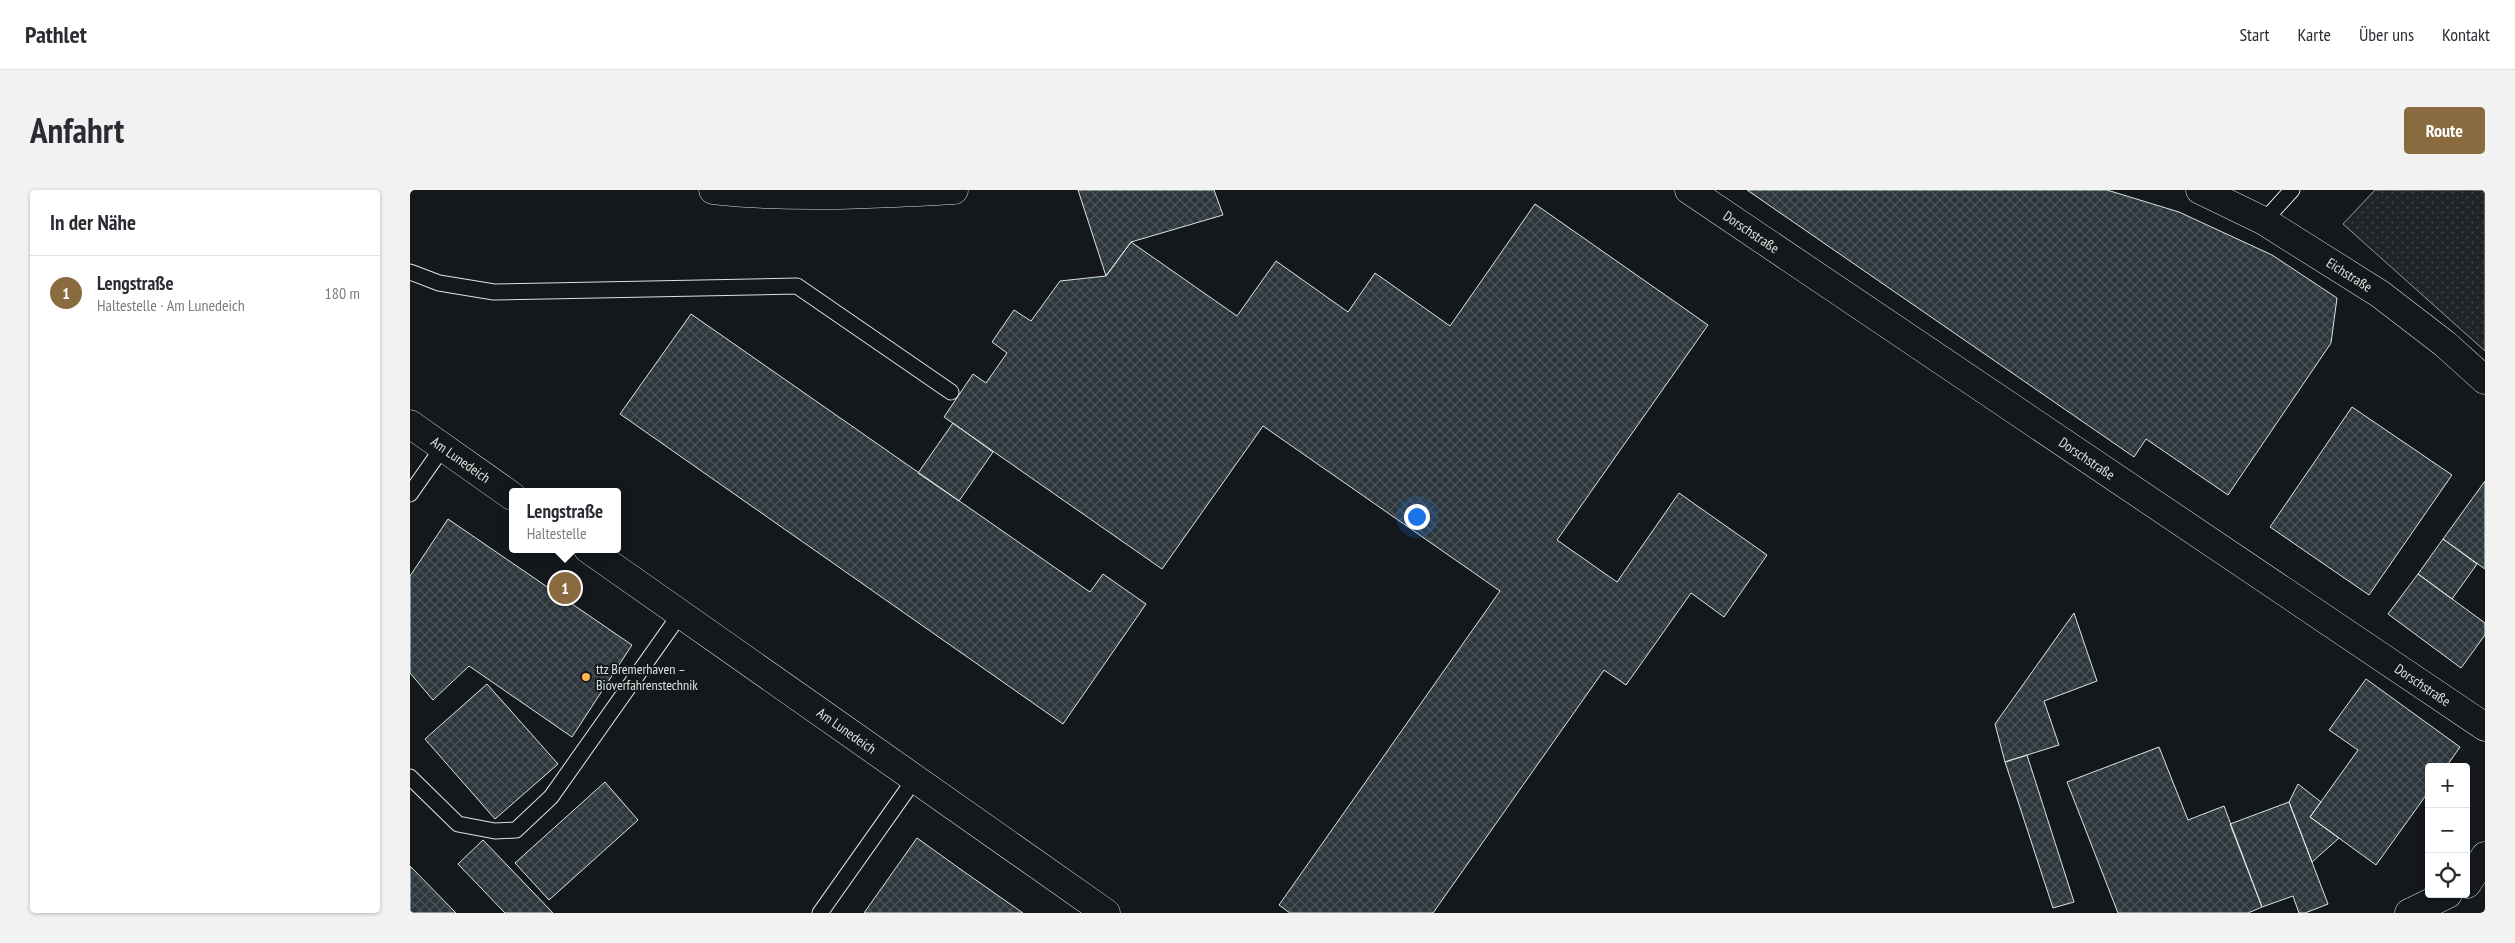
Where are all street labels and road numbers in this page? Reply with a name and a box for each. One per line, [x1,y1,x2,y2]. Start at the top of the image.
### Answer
street label: Dorschstraße [1720,207,1783,257]
street label: Eichstraße [2323,254,2376,296]
street label: Am Lunedeich [428,433,494,487]
street label: Dorschstraße [2055,433,2119,484]
street label: Dorschstraße [2391,660,2454,710]
street label: Am Lunedeich [813,704,880,758]

